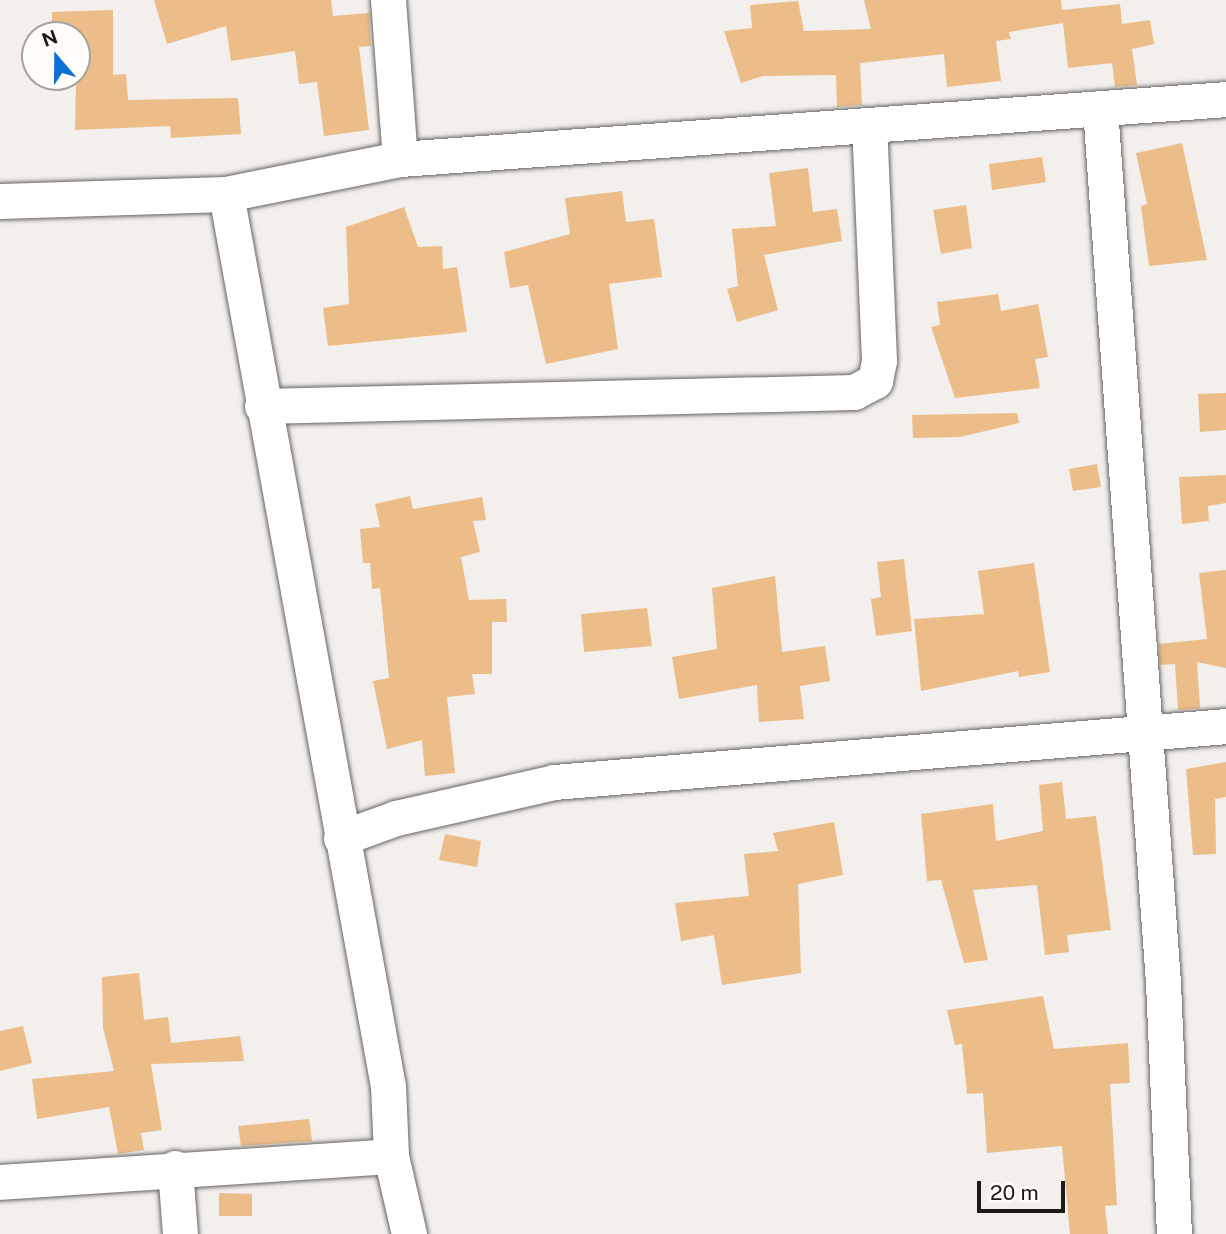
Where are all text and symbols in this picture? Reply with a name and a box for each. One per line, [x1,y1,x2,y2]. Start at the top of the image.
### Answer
north arrow [21,21,91,91]
text: N [39,25,60,51]
scale bar [981,1168,1068,1212]
text: 20 m [990,1180,1039,1205]

